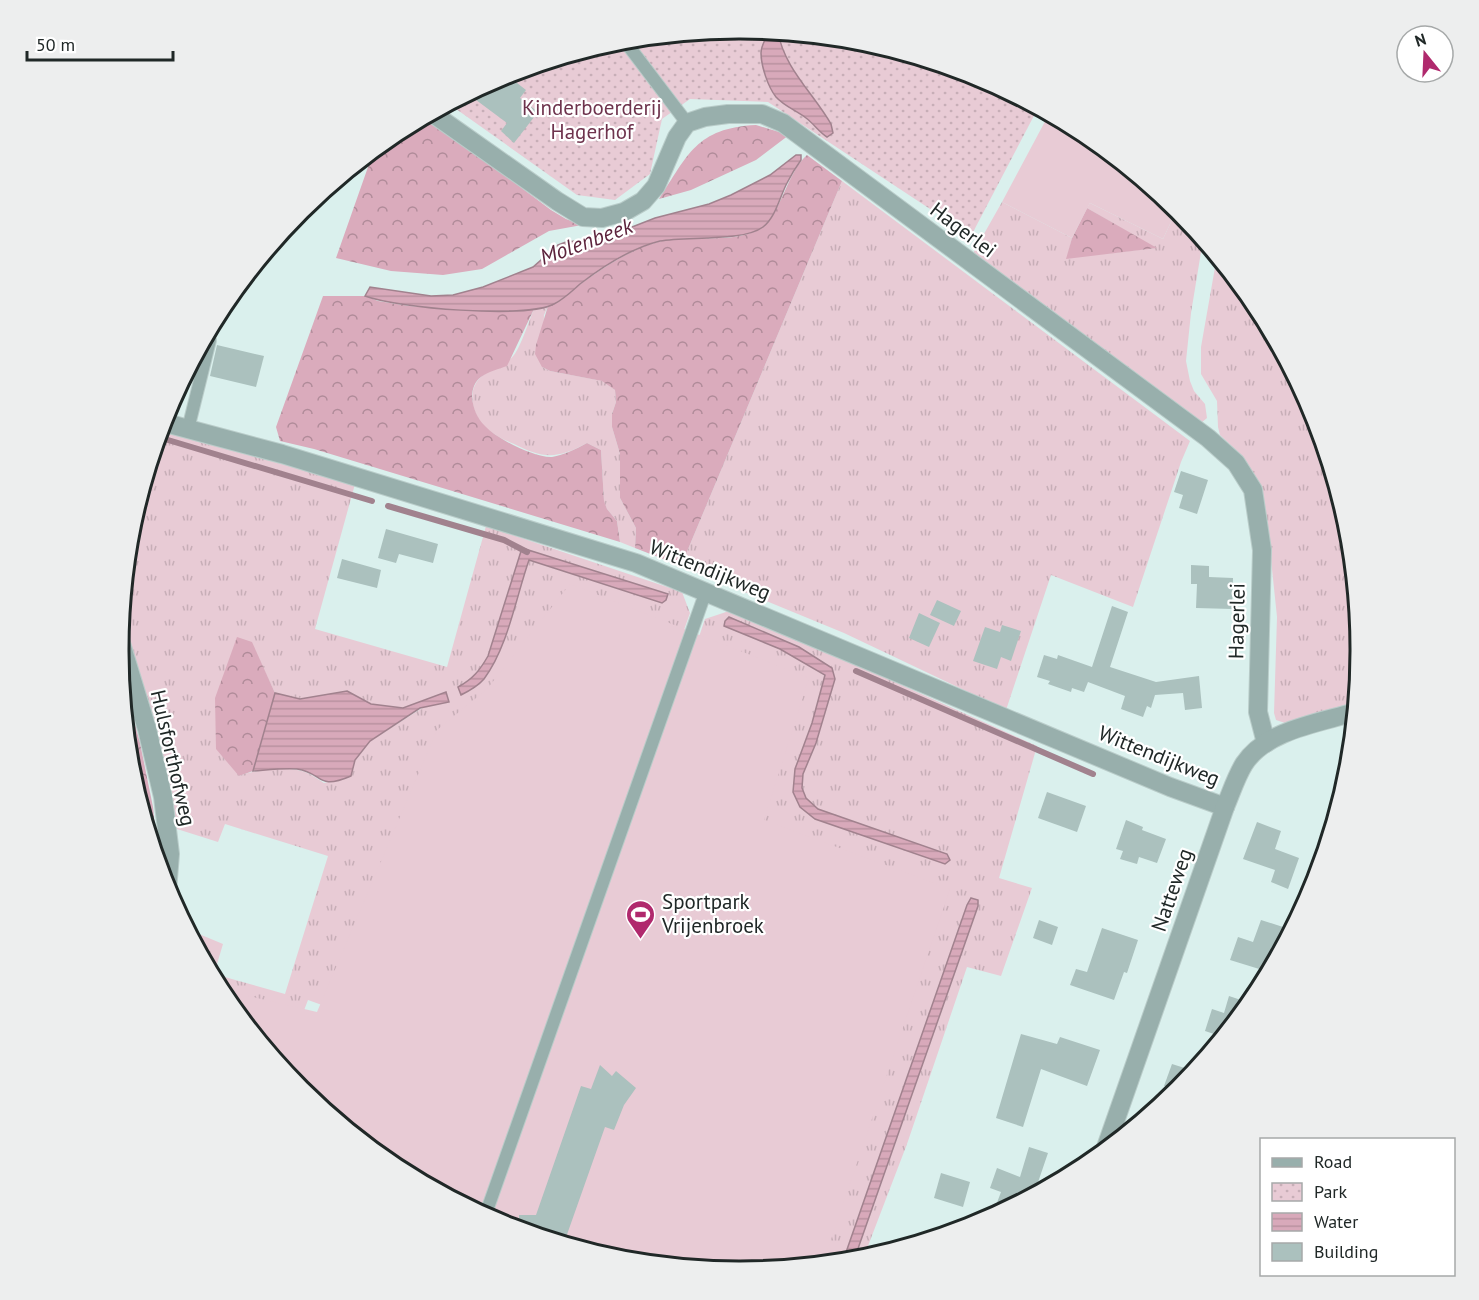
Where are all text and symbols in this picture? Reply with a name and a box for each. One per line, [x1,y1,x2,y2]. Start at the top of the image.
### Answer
scale bar [27,24,172,62]
north arrow [1395,24,1455,84]
text: N [1412,29,1428,51]
text: 50 m [36,33,75,56]
park label: Kinderboerderij Hagerhof [522,94,662,145]
street label: Hagerlei [925,196,1002,263]
water label: Molenbeek [536,211,637,271]
street label: Wittendijkweg [645,533,775,606]
street label: Hagerlei [1222,583,1251,659]
street label: Hulsforthofweg [145,687,202,829]
street label: Wittendijkweg [1094,719,1224,792]
street label: Natteweg [1145,845,1198,935]
place label: Sportpark Vrijenbroek [661,888,764,939]
sports icon: Sportpark Vrijenbroek [625,898,657,940]
legend [1260,1138,1455,1276]
text: Road [1314,1150,1352,1173]
text: Park [1314,1180,1347,1203]
text: Water [1314,1210,1358,1233]
text: Building [1314,1240,1378,1263]

